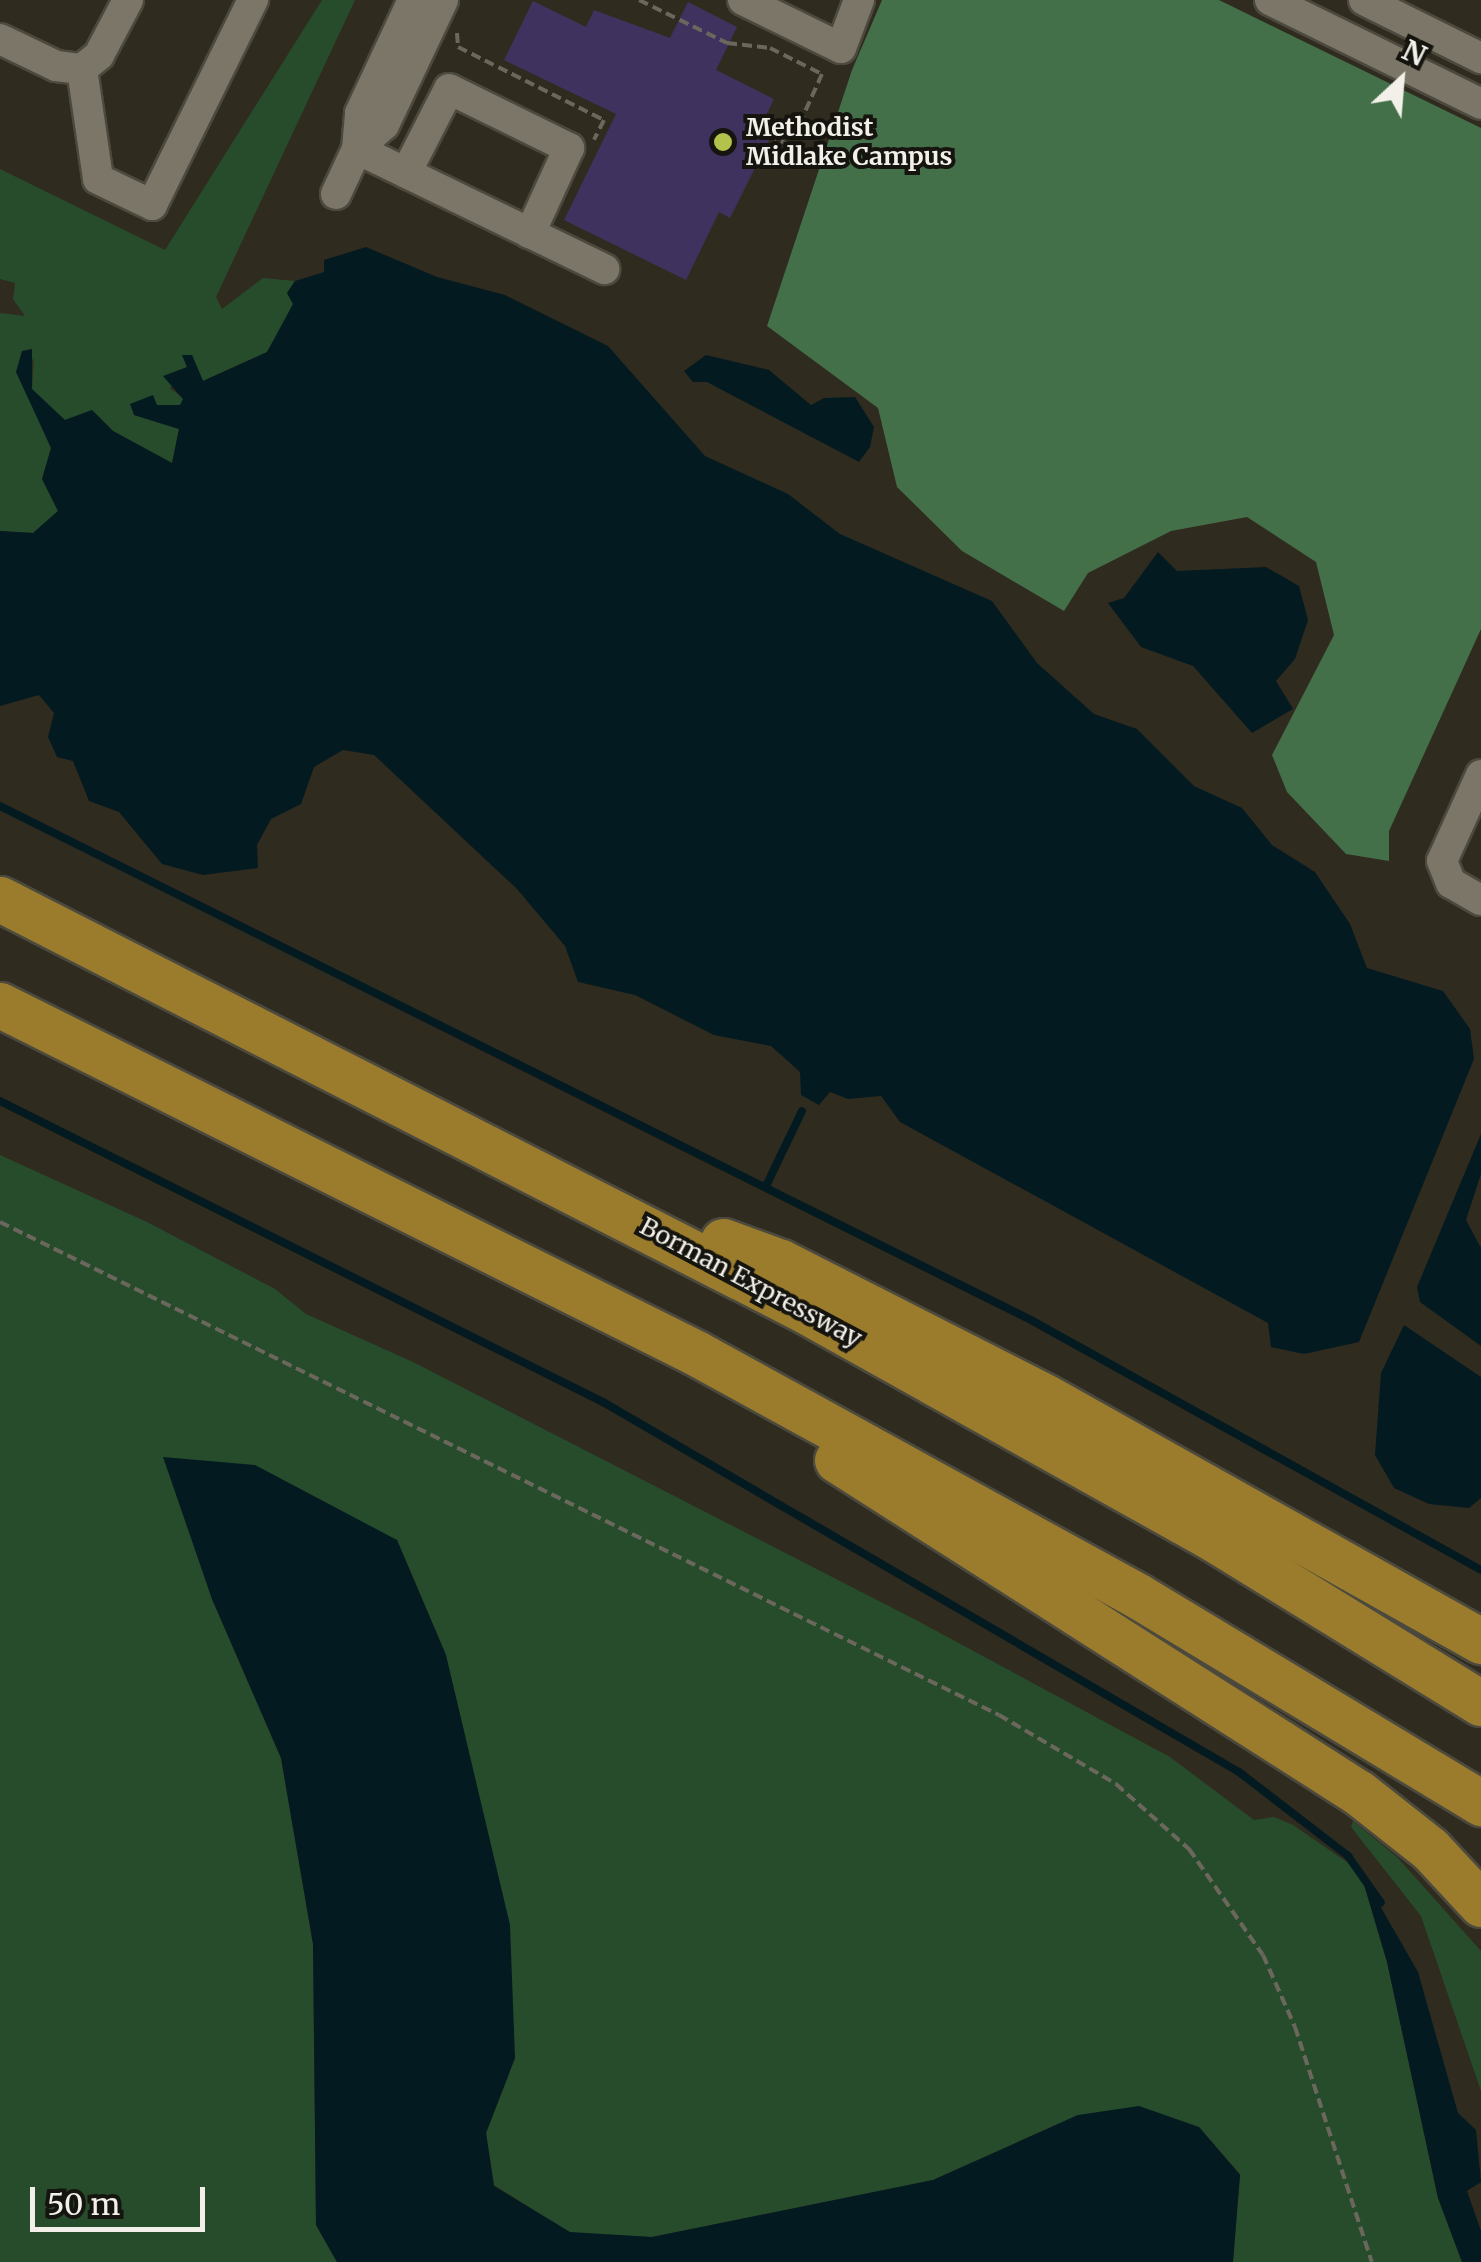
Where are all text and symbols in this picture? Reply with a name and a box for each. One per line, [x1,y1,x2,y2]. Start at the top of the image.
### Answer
north arrow [1351,30,1451,130]
text: N [1396,32,1432,74]
place label: Methodist Midlake Campus [746,113,952,172]
marker: Methodist Midlake Campus [710,129,736,155]
street label: Borman Expressway [635,1211,867,1353]
scale bar [35,2167,210,2229]
text: 50 m [47,2185,120,2223]

